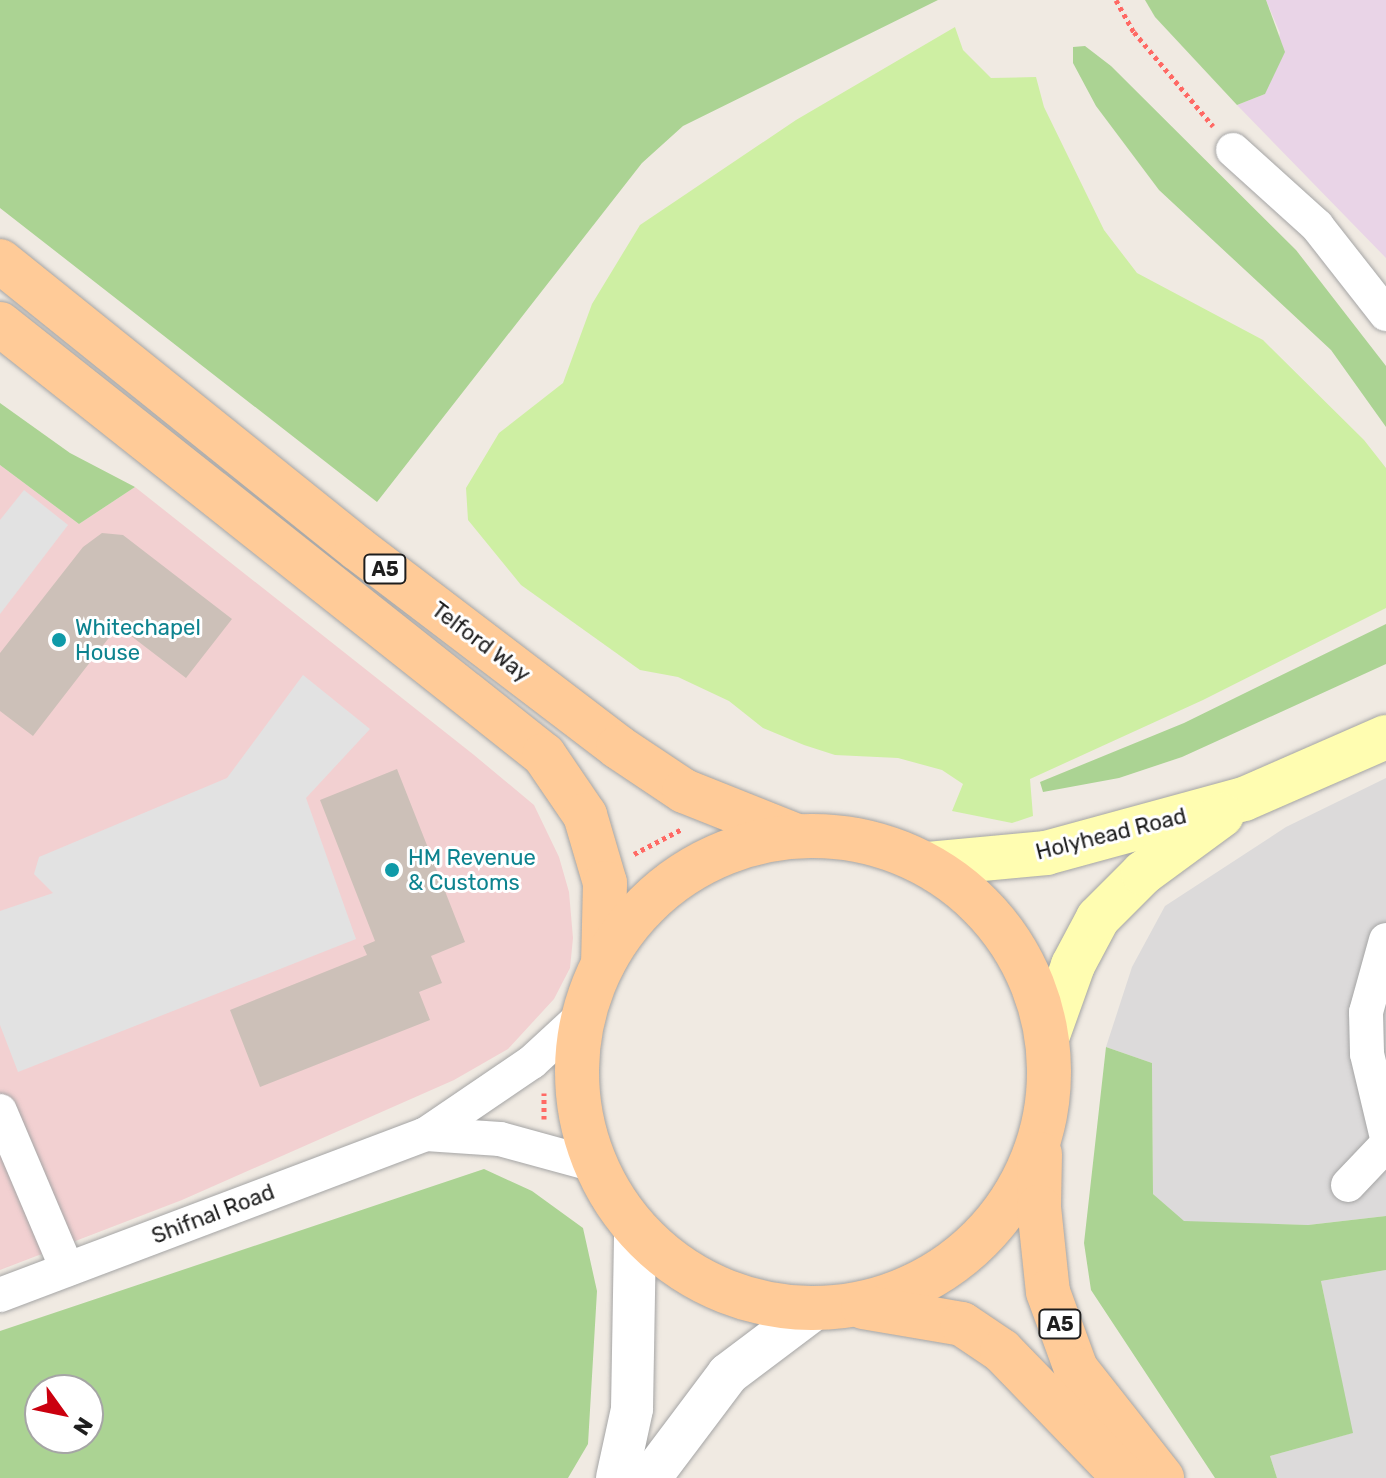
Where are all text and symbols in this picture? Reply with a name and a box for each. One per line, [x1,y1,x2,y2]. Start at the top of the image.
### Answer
road number: A5 [363,553,407,585]
street label: Telford Way [426,596,536,688]
place label: Whitechapel House [75,614,201,666]
marker: Whitechapel House [50,631,68,649]
street label: Holyhead Road [1033,803,1189,865]
place label: HM Revenue & Customs [408,844,536,896]
marker: HM Revenue & Customs [383,861,401,879]
street label: Shifnal Road [148,1179,278,1249]
road number: A5 [1038,1308,1082,1340]
north arrow [24,1374,104,1454]
text: N [67,1412,99,1440]

